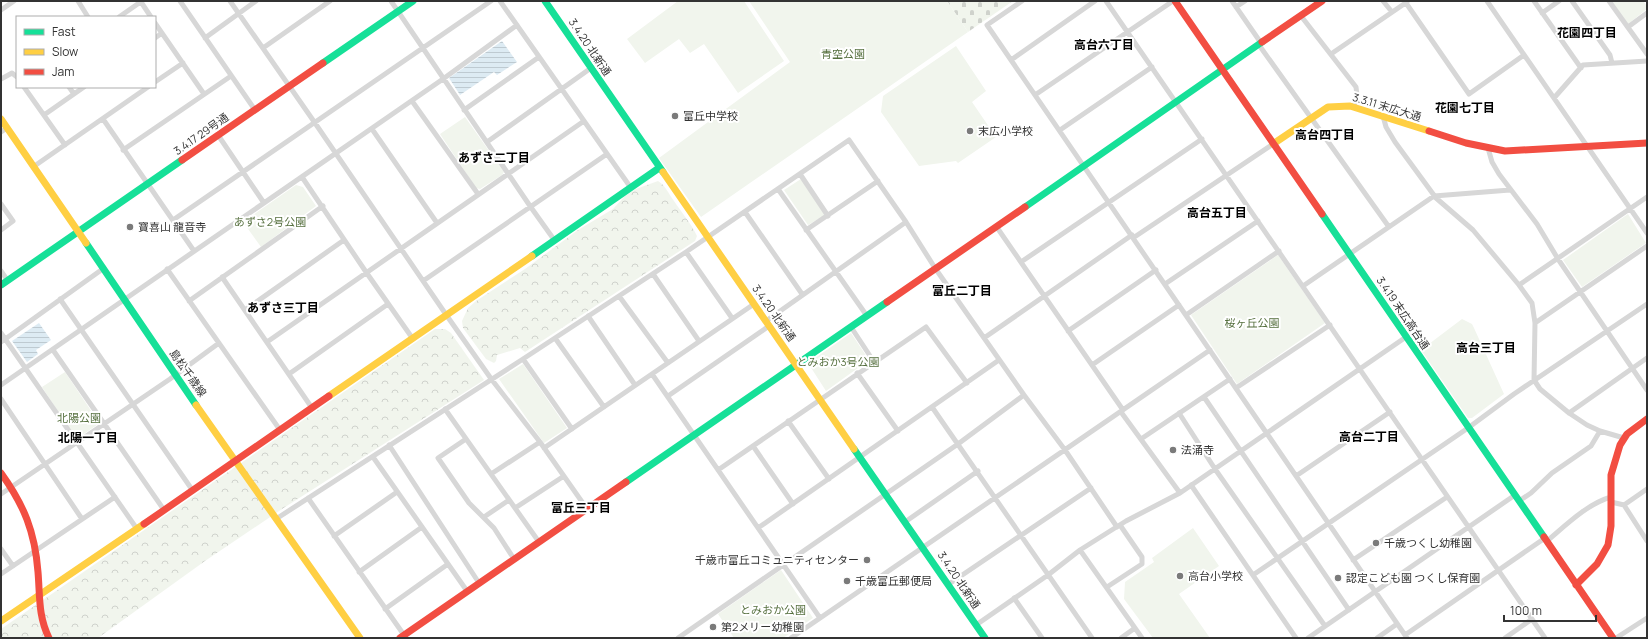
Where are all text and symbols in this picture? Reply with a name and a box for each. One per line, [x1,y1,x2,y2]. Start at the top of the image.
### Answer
street label: 3.4.20 北新通 [566,15,615,78]
legend [16,16,156,88]
text: Fast [52,23,76,40]
district label: 花園四丁目 [1557,24,1617,41]
district label: 高台六丁目 [1074,36,1134,53]
text: Slow [52,43,78,60]
park label: 青空公園 [821,46,865,61]
text: Jam [52,63,74,80]
street label: 3.3.11 末広大通 [1351,89,1423,124]
district label: 花園七丁目 [1435,99,1495,116]
place label: 富丘中学校 [683,108,738,123]
street label: 3.4.17 29号通 [170,109,231,158]
marker: 富丘中学校 [670,111,680,121]
place label: 末広小学校 [978,123,1033,138]
marker: 末広小学校 [965,126,975,136]
district label: 高台四丁目 [1295,126,1355,143]
district label: あずさ二丁目 [458,149,530,166]
district label: 高台五丁目 [1187,204,1247,221]
park label: あずさ2号公園 [234,214,306,229]
place label: 寶喜山 龍音寺 [138,219,206,234]
marker: 寶喜山 龍音寺 [125,222,135,232]
street label: 3.4.19 末広高台通 [1373,273,1433,352]
street label: 3.4.20 北新通 [749,281,800,344]
district label: 富丘二丁目 [932,282,992,299]
district label: あずさ三丁目 [247,299,319,316]
park label: 桜ヶ丘公園 [1225,315,1280,330]
district label: 高台三丁目 [1456,339,1516,356]
street label: 島松千歳線 [166,346,210,400]
park label: とみおか3号公園 [796,354,880,369]
park label: 北陽公園 [57,410,101,425]
district label: 高台二丁目 [1339,428,1399,445]
district label: 北陽一丁目 [58,429,118,446]
place label: 法涌寺 [1181,442,1214,457]
marker: 法涌寺 [1168,445,1178,455]
district label: 富丘三丁目 [551,499,611,516]
place label: 千歳つくし幼稚園 [1384,535,1472,550]
marker: 千歳つくし幼稚園 [1371,538,1381,548]
street label: 3.4.20 北新通 [935,548,984,611]
place label: 千歳市富丘コミュニティセンター [695,552,859,567]
marker: 千歳市富丘コミュニティセンター [862,555,872,565]
place label: 高台小学校 [1188,568,1243,583]
place label: 認定こども園 つくし保育園 [1346,570,1480,585]
marker: 高台小学校 [1175,571,1185,581]
place label: 千歳富丘郵便局 [855,573,932,588]
marker: 認定こども園 つくし保育園 [1333,573,1343,583]
marker: 千歳富丘郵便局 [842,576,852,586]
scale bar [1504,597,1596,623]
park label: とみおか公園 [740,602,806,617]
text: 100 m [1510,602,1542,619]
place label: 第2メリー幼稚園 [721,619,804,634]
marker: 第2メリー幼稚園 [708,622,718,632]

